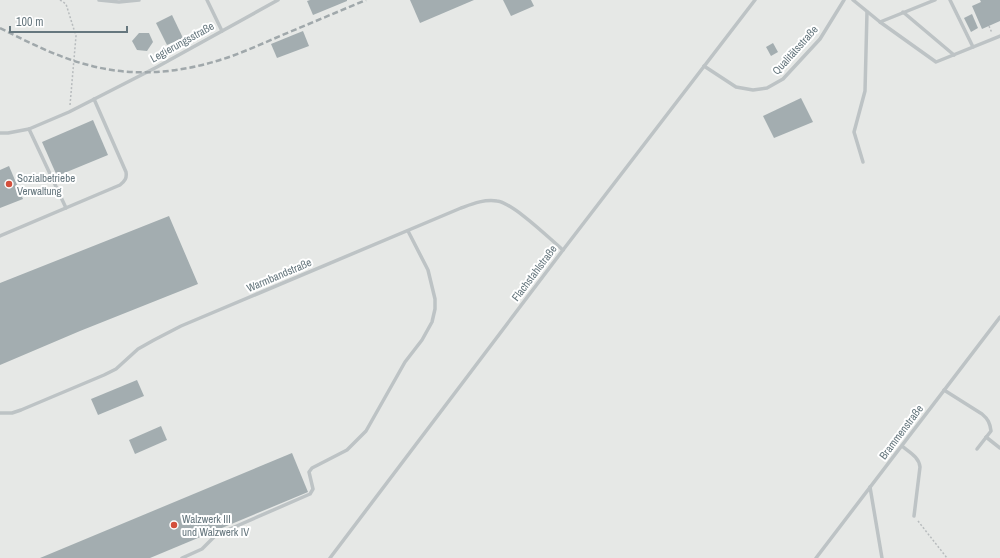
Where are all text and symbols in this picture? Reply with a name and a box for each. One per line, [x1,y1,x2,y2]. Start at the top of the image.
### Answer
scale bar [10,8,127,34]
text: 100 m [16,14,43,30]
street label: Legierungsstraße [148,19,216,65]
street label: Qualitätsstraße [769,22,821,78]
place label: Sozialbetriebe Verwaltung [17,171,75,198]
marker: Sozialbetriebe Verwaltung [4,179,14,189]
street label: Flachstahlstraße [508,242,560,304]
street label: Warmbandstraße [244,255,314,295]
street label: Brammenstraße [876,402,926,462]
place label: Walzwerk III und Walzwerk IV [182,512,249,539]
marker: Walzwerk III und Walzwerk IV [169,520,179,530]

